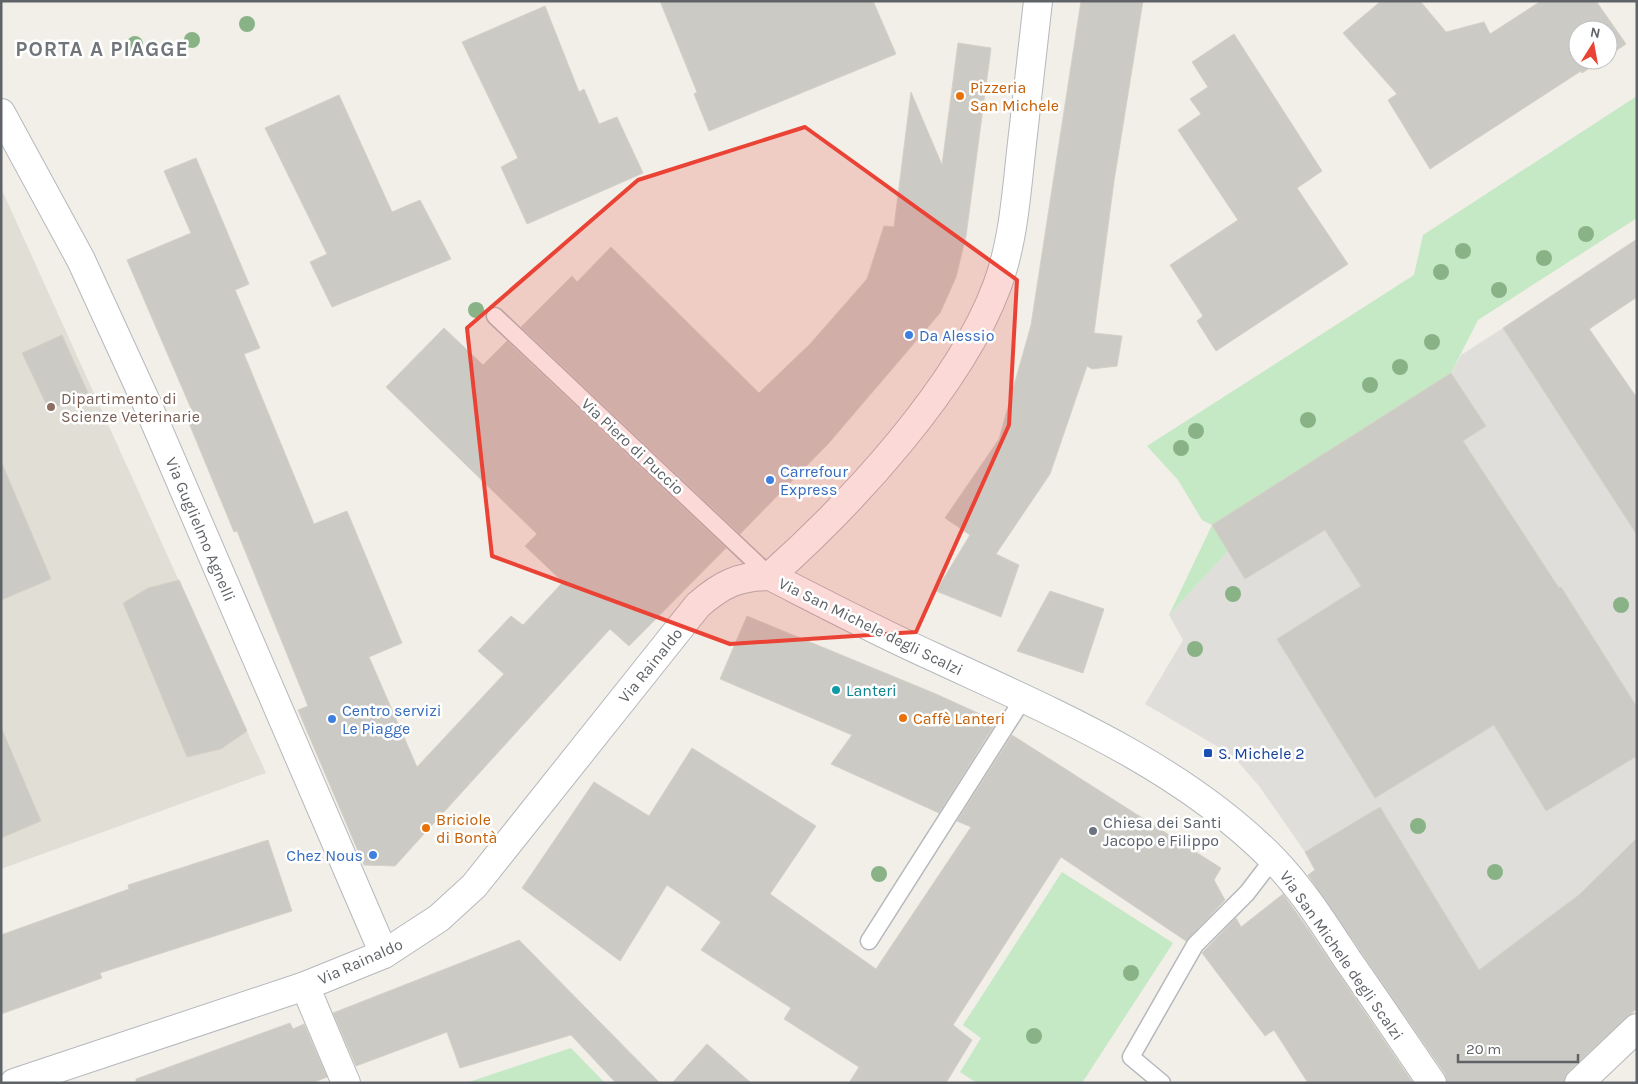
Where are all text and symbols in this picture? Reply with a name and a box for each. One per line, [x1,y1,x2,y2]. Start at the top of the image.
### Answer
north arrow [1568,20,1618,70]
text: N [1589,23,1602,42]
district label: PORTA A PIAGGE [15,37,189,61]
place label: Pizzeria San Michele [970,78,1059,115]
marker: Pizzeria San Michele [954,90,966,102]
place label: Da Alessio [919,326,994,345]
marker: Da Alessio [903,329,915,341]
place label: Dipartimento di Scienze Veterinarie [61,389,200,426]
street label: Via Piero di Puccio [577,394,688,499]
marker: Dipartimento di Scienze Veterinarie [45,401,57,413]
street label: Via Guglielmo Agnelli [162,454,240,604]
place label: Carrefour Express [780,462,848,499]
marker: Carrefour Express [764,474,776,486]
street label: Via San Michele degli Scalzi [776,574,966,679]
street label: Via Rainaldo [614,624,686,707]
place label: Lanteri [846,681,897,700]
marker: Lanteri [830,684,842,696]
place label: Centro servizi Le Piagge [342,701,442,738]
place label: Caffè Lanteri [913,709,1005,728]
marker: Caffè Lanteri [897,712,909,724]
marker: Centro servizi Le Piagge [326,713,338,725]
place label: S. Michele 2 [1218,744,1305,763]
marker: S. Michele 2 [1202,747,1214,759]
place label: Briciole di Bontà [436,810,497,847]
place label: Chiesa dei Santi Jacopo e Filippo [1103,813,1222,850]
marker: Briciole di Bontà [420,822,432,834]
marker: Chiesa dei Santi Jacopo e Filippo [1087,825,1099,837]
place label: Chez Nous [286,846,363,865]
marker: Chez Nous [367,849,379,861]
street label: Via San Michele degli Scalzi [1276,867,1407,1044]
street label: Via Rainaldo [315,934,406,989]
scale bar [1458,1032,1578,1064]
text: 20 m [1466,1040,1501,1058]

